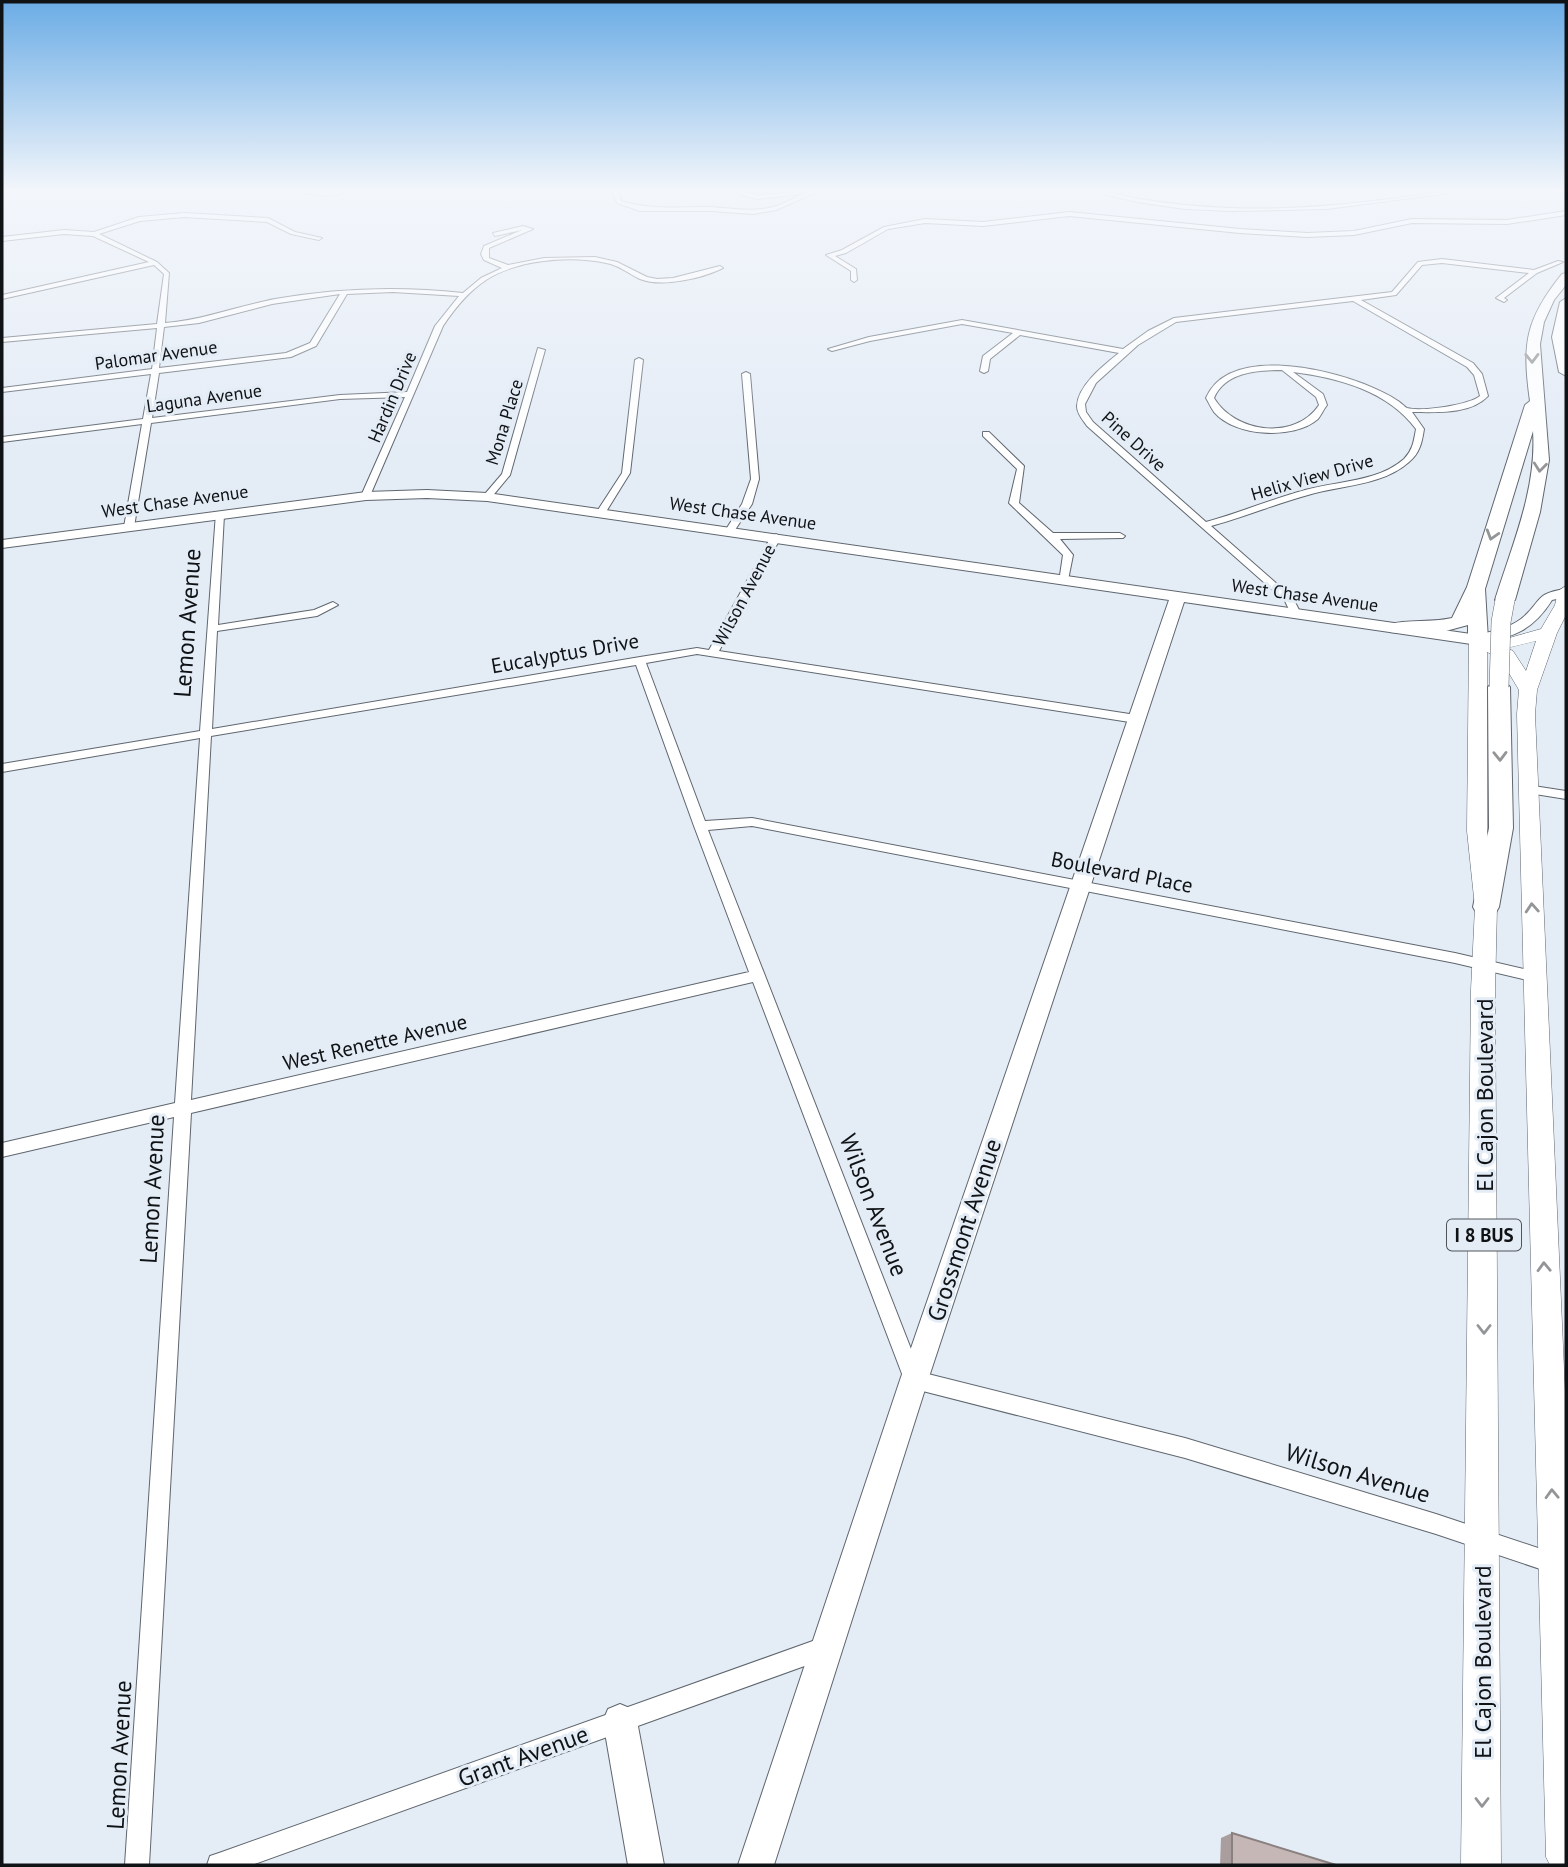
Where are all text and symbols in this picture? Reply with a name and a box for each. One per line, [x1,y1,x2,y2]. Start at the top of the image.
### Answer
street label: Palomar Avenue [93,335,219,375]
street label: Hardin Drive [363,348,421,446]
one-way arrow [1524,353,1539,364]
street label: Mona Place [480,376,528,468]
street label: Laguna Avenue [145,379,263,417]
street label: Pine Drive [1097,406,1171,476]
street label: Helix View Drive [1248,449,1376,505]
one-way arrow [1533,462,1548,473]
street label: West Chase Avenue [100,479,250,523]
street label: West Chase Avenue [668,491,818,535]
one-way arrow [1485,528,1500,540]
street label: Wilson Avenue [707,540,781,650]
street label: Lemon Avenue [166,547,208,699]
street label: West Chase Avenue [1230,573,1380,617]
street label: Eucalyptus Drive [489,627,641,679]
one-way arrow [1492,750,1507,761]
street label: Boulevard Place [1049,845,1195,899]
one-way arrow [1525,903,1540,914]
street label: El Cajon Boulevard [1469,998,1500,1192]
street label: West Renette Avenue [280,1008,470,1076]
street label: Lemon Avenue [133,1114,171,1264]
street label: Wilson Avenue [833,1129,915,1281]
street label: Grossmont Avenue [920,1135,1008,1325]
road number: I 8 BUS [1447,1219,1521,1250]
one-way arrow [1537,1261,1552,1272]
one-way arrow [1477,1324,1492,1335]
street label: Wilson Avenue [1282,1436,1434,1510]
one-way arrow [1545,1489,1560,1500]
street label: El Cajon Boulevard [1467,1565,1498,1759]
street label: Lemon Avenue [100,1680,138,1830]
street label: Grant Avenue [454,1718,592,1794]
one-way arrow [1474,1797,1490,1808]

